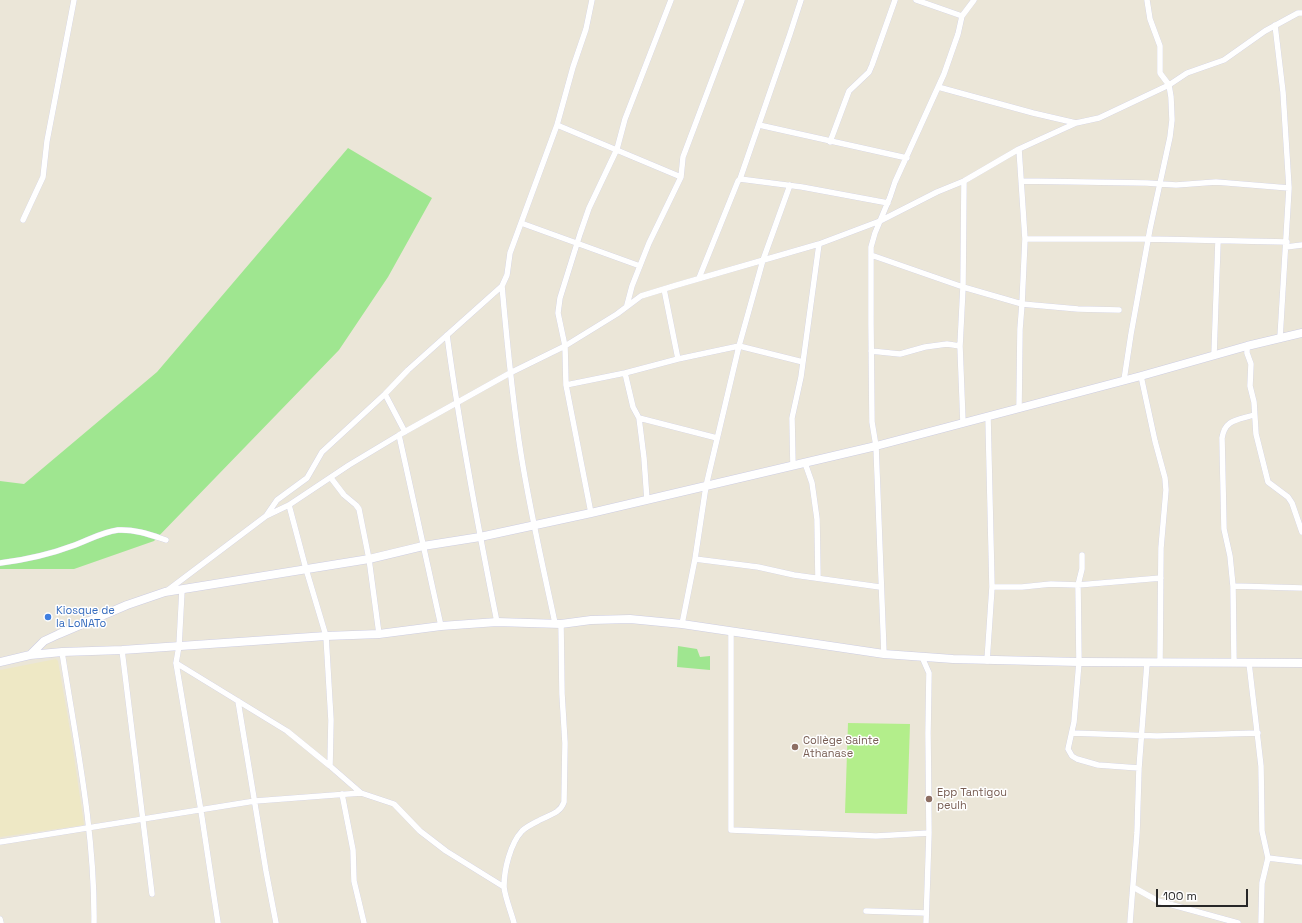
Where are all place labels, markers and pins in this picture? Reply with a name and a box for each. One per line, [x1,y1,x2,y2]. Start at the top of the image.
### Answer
place label: Kiosque de la LoNATo [56,604,115,630]
marker: Kiosque de la LoNATo [43,612,53,622]
place label: Collège Sainte Athanase [803,734,879,760]
marker: Collège Sainte Athanase [790,742,800,752]
place label: Epp Tantigou peulh [937,786,1007,812]
marker: Epp Tantigou peulh [924,794,934,804]

